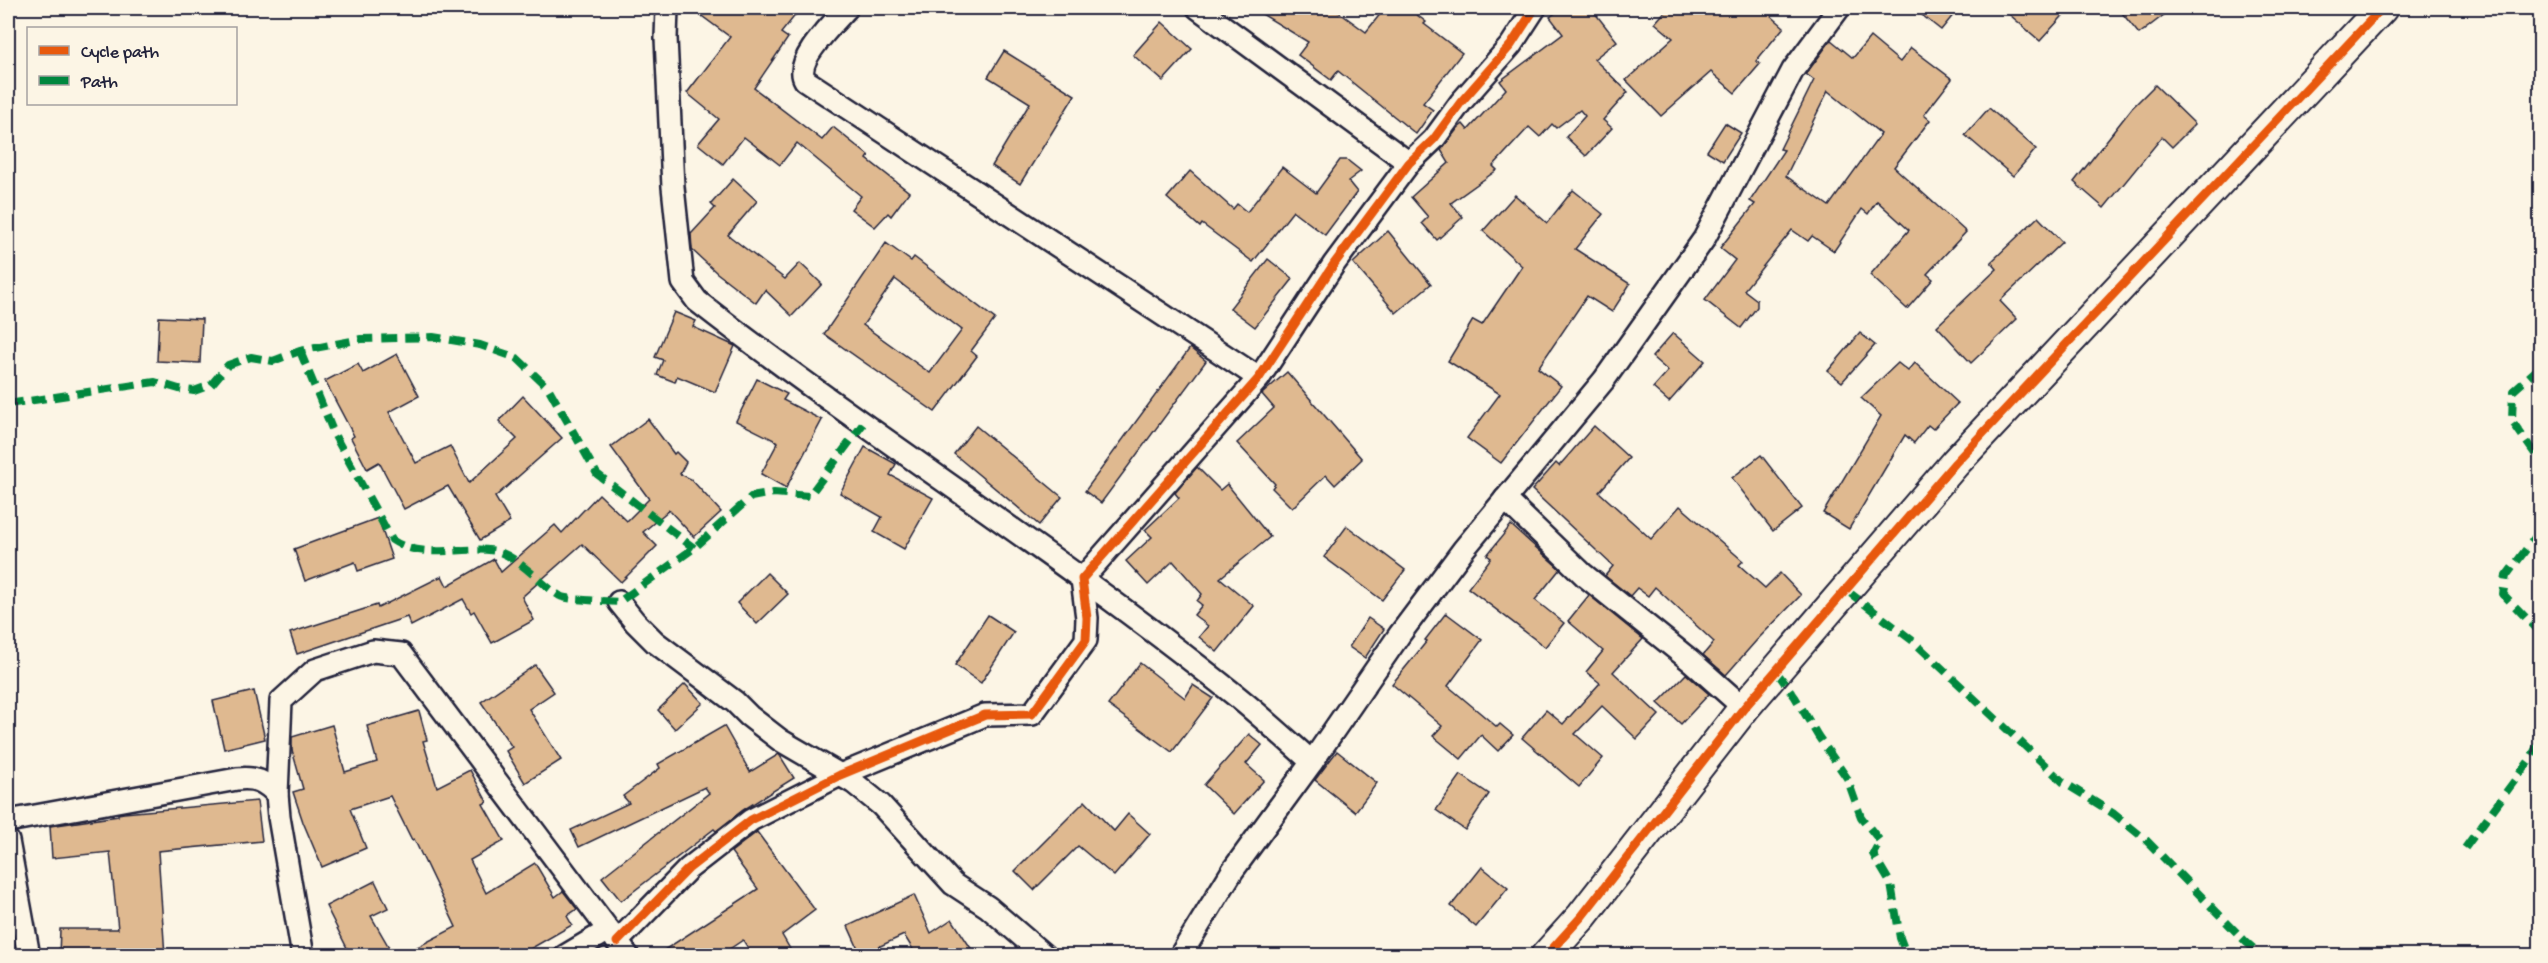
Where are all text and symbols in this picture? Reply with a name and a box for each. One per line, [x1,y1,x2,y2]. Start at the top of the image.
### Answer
legend [27,27,237,105]
text: Cycle path [81,43,159,64]
text: Path [80,73,118,94]

